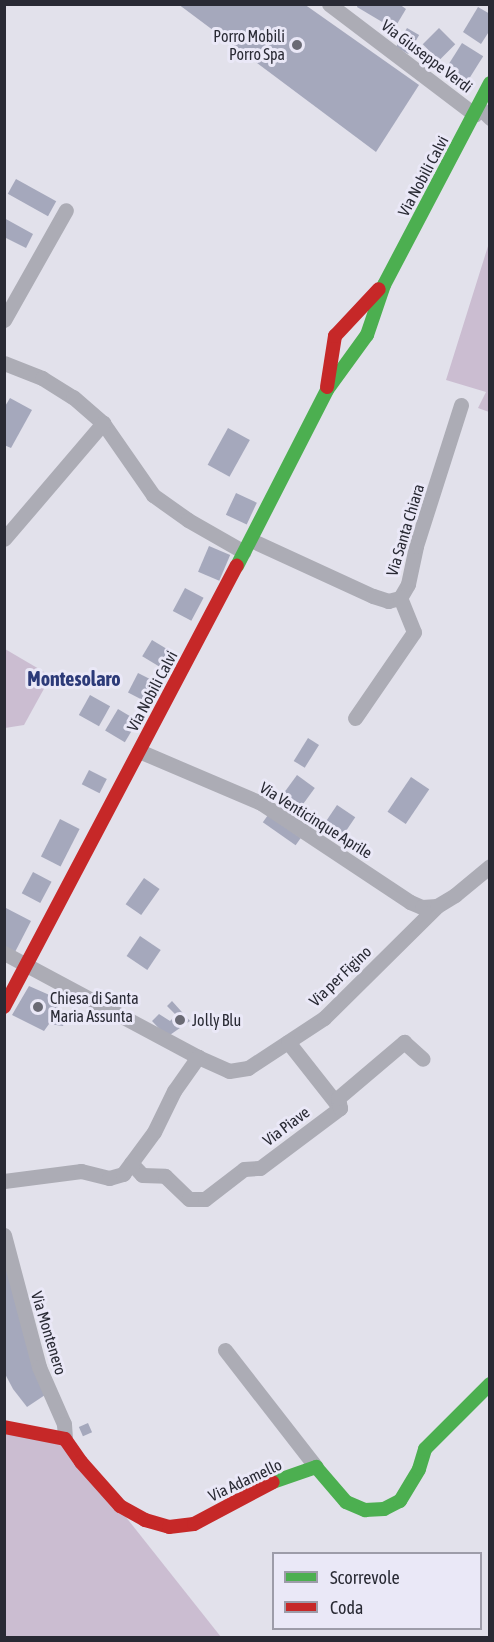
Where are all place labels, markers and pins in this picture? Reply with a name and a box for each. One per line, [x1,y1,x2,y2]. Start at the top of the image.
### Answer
place label: Porro Mobili Porro Spa [213,26,285,64]
marker: Porro Mobili Porro Spa [290,38,304,52]
place label: Chiesa di Santa Maria Assunta [50,988,139,1026]
marker: Chiesa di Santa Maria Assunta [31,1000,45,1014]
place label: Jolly Blu [192,1010,241,1030]
marker: Jolly Blu [173,1013,187,1027]

